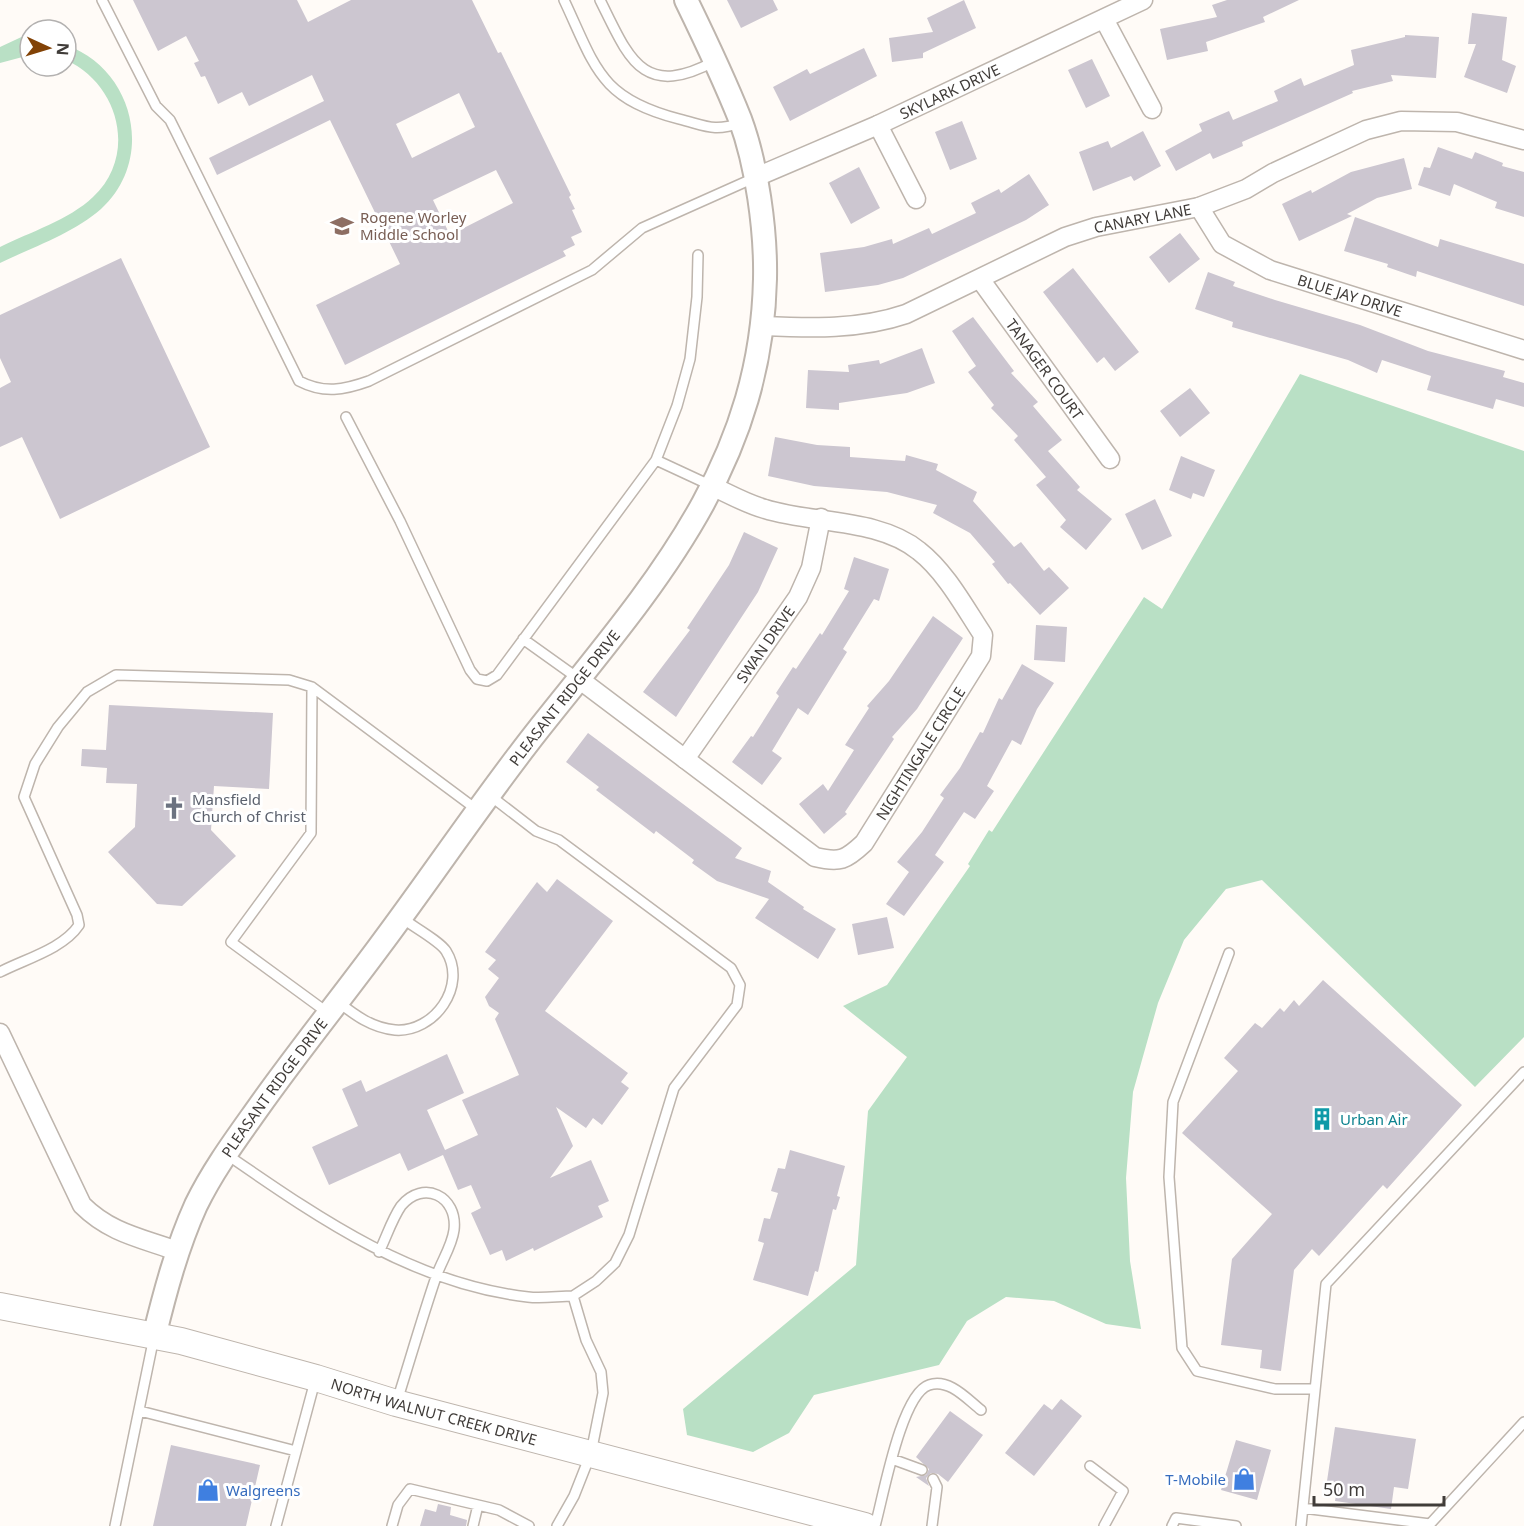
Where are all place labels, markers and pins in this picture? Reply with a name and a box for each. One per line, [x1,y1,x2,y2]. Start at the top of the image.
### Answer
place label: Rogene Worley Middle School [360,207,467,244]
school or university icon: Rogene Worley Middle School [329,213,355,239]
place label: Mansfield Church of Christ [192,789,306,826]
church icon: Mansfield Church of Christ [161,795,187,821]
building icon: Urban Air [1309,1106,1335,1132]
place label: Urban Air [1340,1109,1408,1129]
shop icon: T-Mobile [1231,1466,1257,1492]
place label: T-Mobile [1165,1469,1226,1489]
shop icon: Walgreens [195,1477,221,1503]
place label: Walgreens [226,1480,300,1500]

